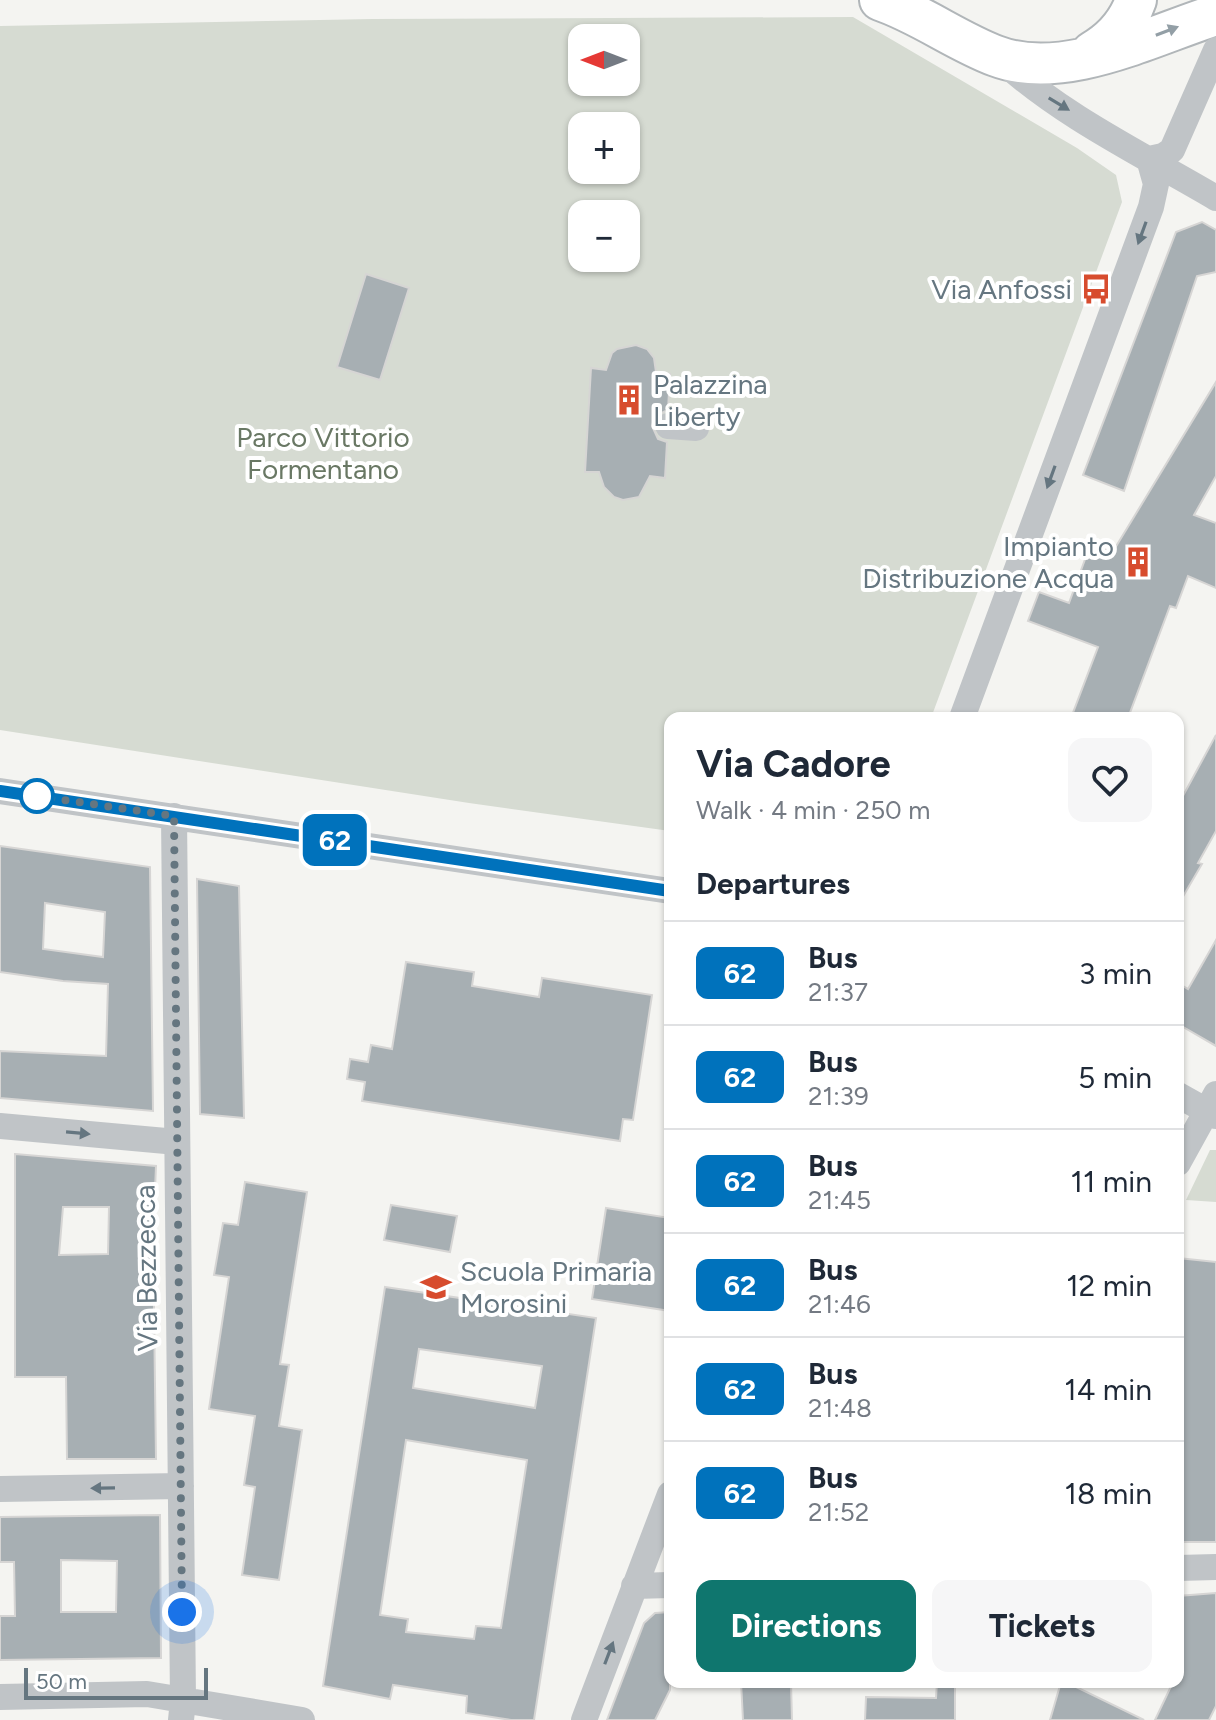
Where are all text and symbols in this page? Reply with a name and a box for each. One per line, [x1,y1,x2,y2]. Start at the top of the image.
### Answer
north arrow [568,24,640,96]
map controls [568,24,640,272]
one-way arrow [1155,24,1179,37]
one-way arrow [1048,97,1069,112]
button: + [568,112,640,184]
button: − [568,200,640,272]
one-way arrow [1135,221,1147,245]
place label: Via Anfossi [931,272,1072,306]
bus stop icon: Via Anfossi [1079,272,1113,306]
place label: Palazzina Liberty [653,367,768,433]
building icon: Palazzina Liberty [612,383,646,417]
park label: Parco Vittorio Formentano [236,420,410,486]
one-way arrow [1044,465,1057,489]
place label: Impianto Distribuzione Acqua [862,529,1114,595]
building icon: Impianto Distribuzione Acqua [1121,545,1155,579]
button: heart [1068,738,1152,822]
text: Via Cadore [696,741,891,787]
unlabelled marker [20,779,54,813]
text: Walk · 4 min · 250 m [696,794,930,826]
line badge: 62 [299,814,371,866]
text: 62 [319,823,351,857]
text: Departures [696,865,850,902]
text: Bus [808,939,857,976]
text: 3 min [1079,955,1152,992]
text: 62 [724,956,756,990]
text: 21:37 [808,976,868,1008]
text: Bus [808,1043,857,1080]
text: 5 min [1078,1059,1152,1096]
text: 62 [724,1060,756,1094]
text: 21:39 [808,1080,869,1112]
one-way arrow [66,1127,91,1140]
text: Bus [808,1147,857,1184]
text: 11 min [1071,1163,1152,1200]
text: 62 [724,1164,756,1198]
street label: Via Bezzecca [128,1184,164,1352]
text: 21:45 [808,1184,871,1216]
text: Bus [808,1251,857,1288]
place label: Scuola Primaria Morosini [460,1254,652,1320]
text: 12 min [1066,1267,1152,1304]
text: 62 [724,1268,756,1302]
school or university icon: Scuola Primaria Morosini [419,1270,453,1304]
text: 21:46 [808,1288,871,1320]
text: Bus [808,1355,857,1392]
text: 14 min [1064,1371,1152,1408]
text: 62 [724,1372,756,1406]
text: 21:48 [808,1392,872,1424]
text: Bus [808,1459,857,1496]
text: 18 min [1065,1475,1152,1512]
text: 62 [724,1476,756,1510]
one-way arrow [90,1481,115,1494]
text: 21:52 [808,1496,869,1528]
button: Directions [696,1580,916,1672]
button: Tickets [932,1580,1152,1672]
your location [162,1592,202,1632]
one-way arrow [603,1641,616,1665]
scale bar [24,1664,208,1700]
text: 50 m [36,1668,87,1695]

